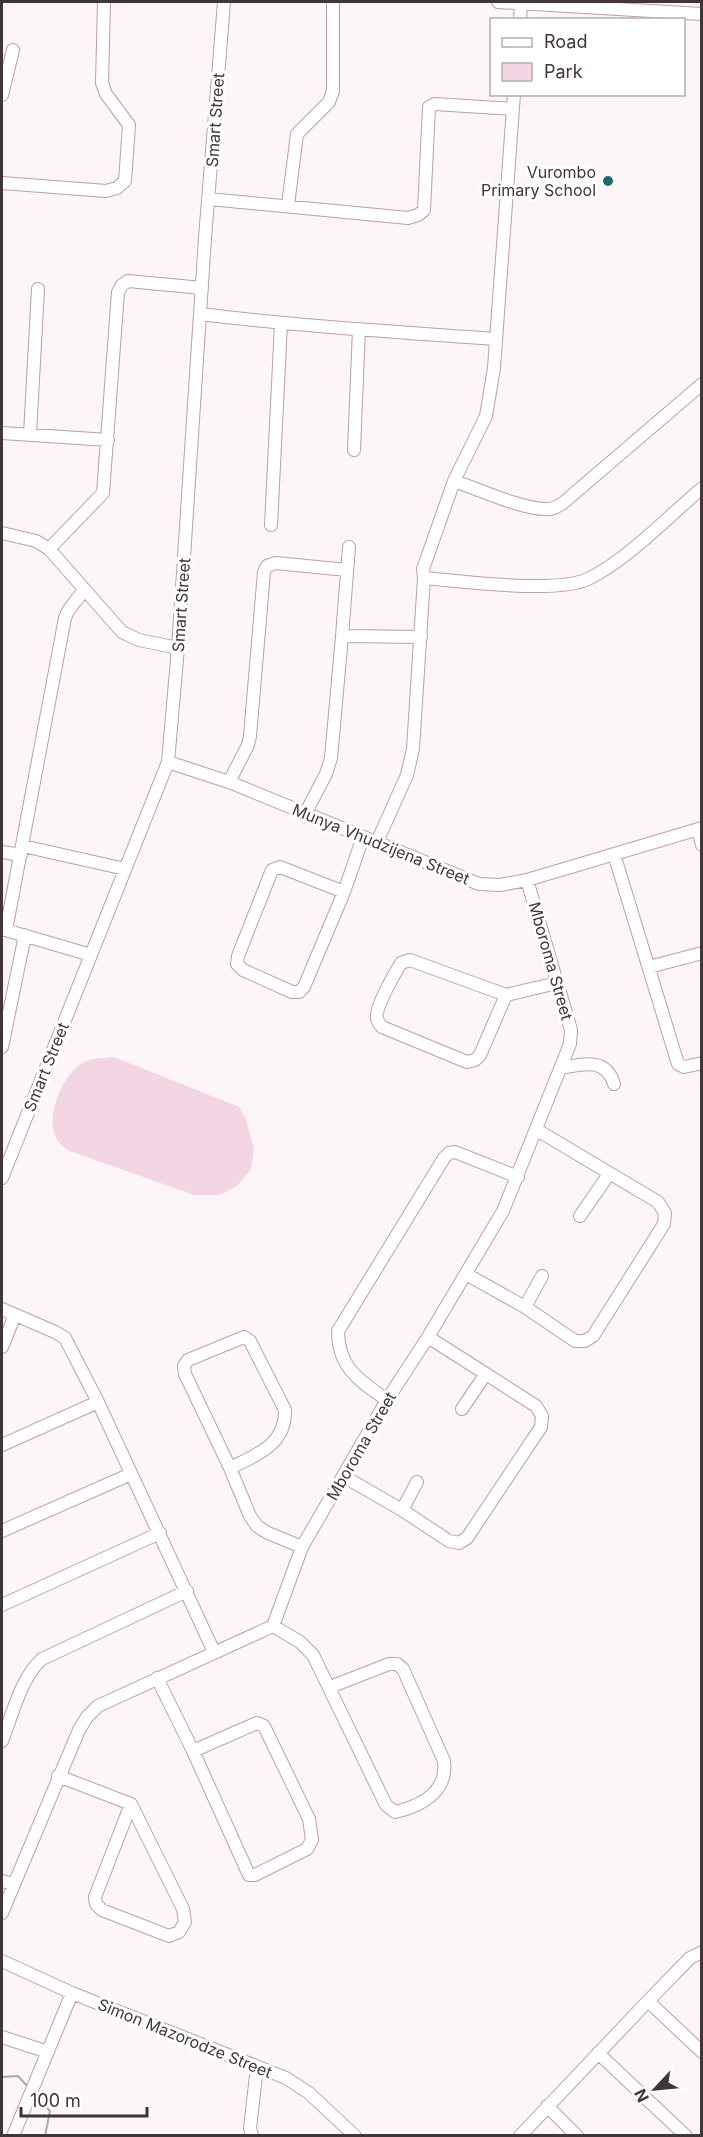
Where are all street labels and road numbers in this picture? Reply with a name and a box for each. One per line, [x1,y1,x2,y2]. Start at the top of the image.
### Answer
street label: Smart Street [202,72,228,168]
street label: Smart Street [168,557,194,653]
street label: Munya Vhudzijena Street [289,799,473,889]
street label: Mboroma Street [525,900,577,1022]
street label: Smart Street [19,1019,73,1115]
street label: Mboroma Street [322,1388,400,1504]
street label: Simon Mazorodze Street [95,1994,275,2082]

